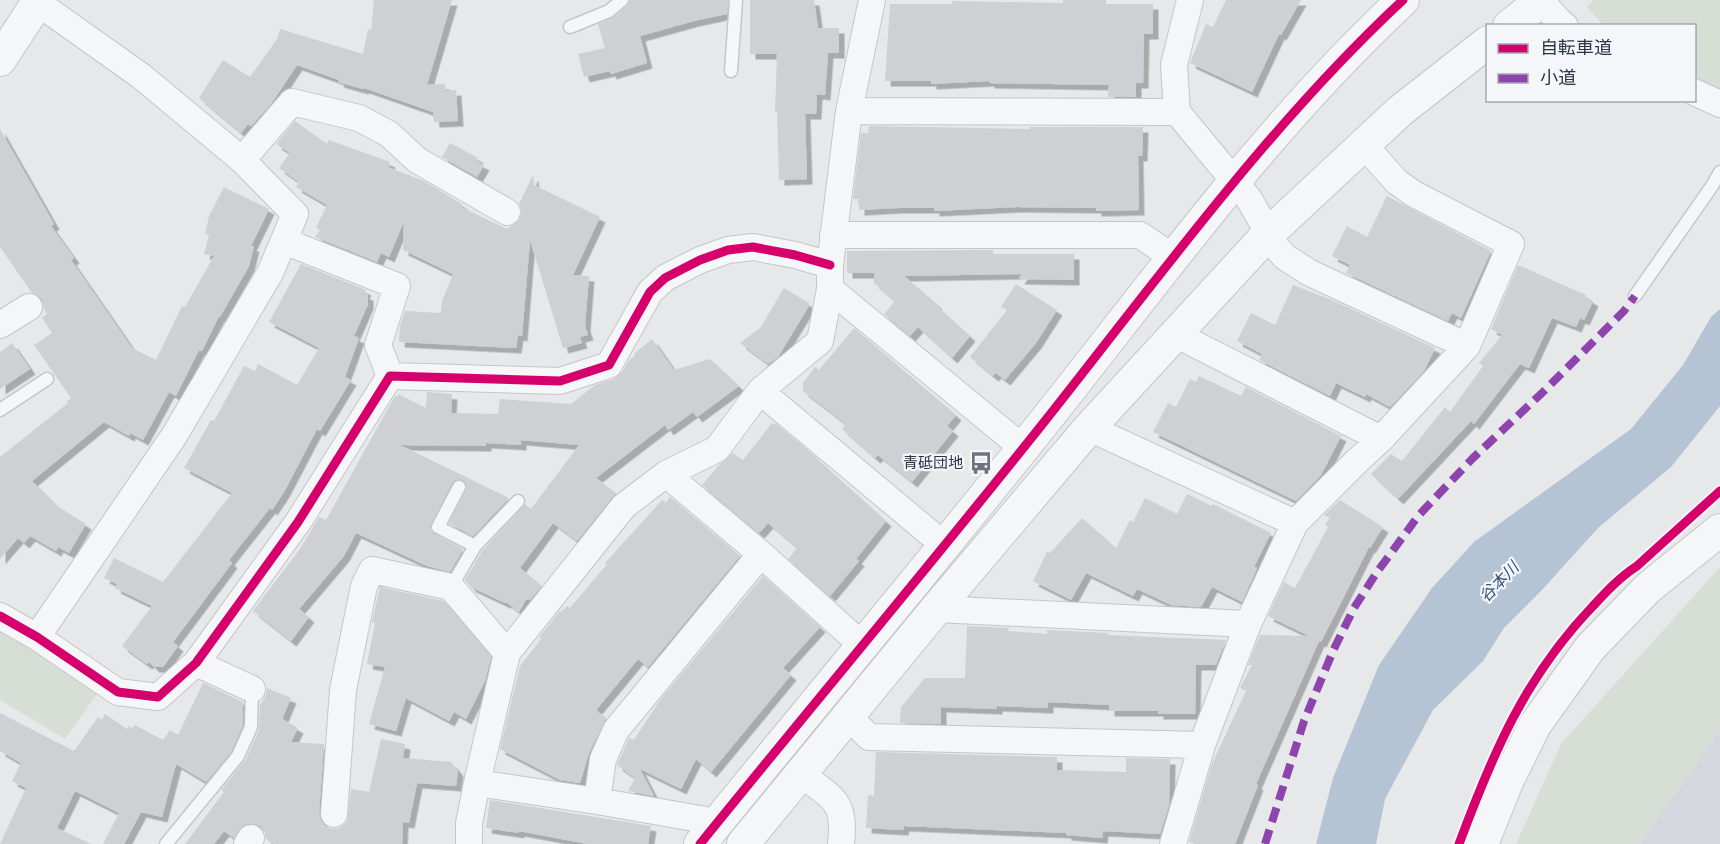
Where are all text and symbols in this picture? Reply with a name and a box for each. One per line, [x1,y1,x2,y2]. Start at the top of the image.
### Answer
legend [1486,24,1696,102]
text: 自転車道 [1540,36,1612,60]
text: 小道 [1540,66,1576,90]
bus stop icon: 青砥団地 [968,450,994,476]
place label: 青砥団地 [903,453,963,473]
water label: 谷本川 [1475,556,1525,607]

